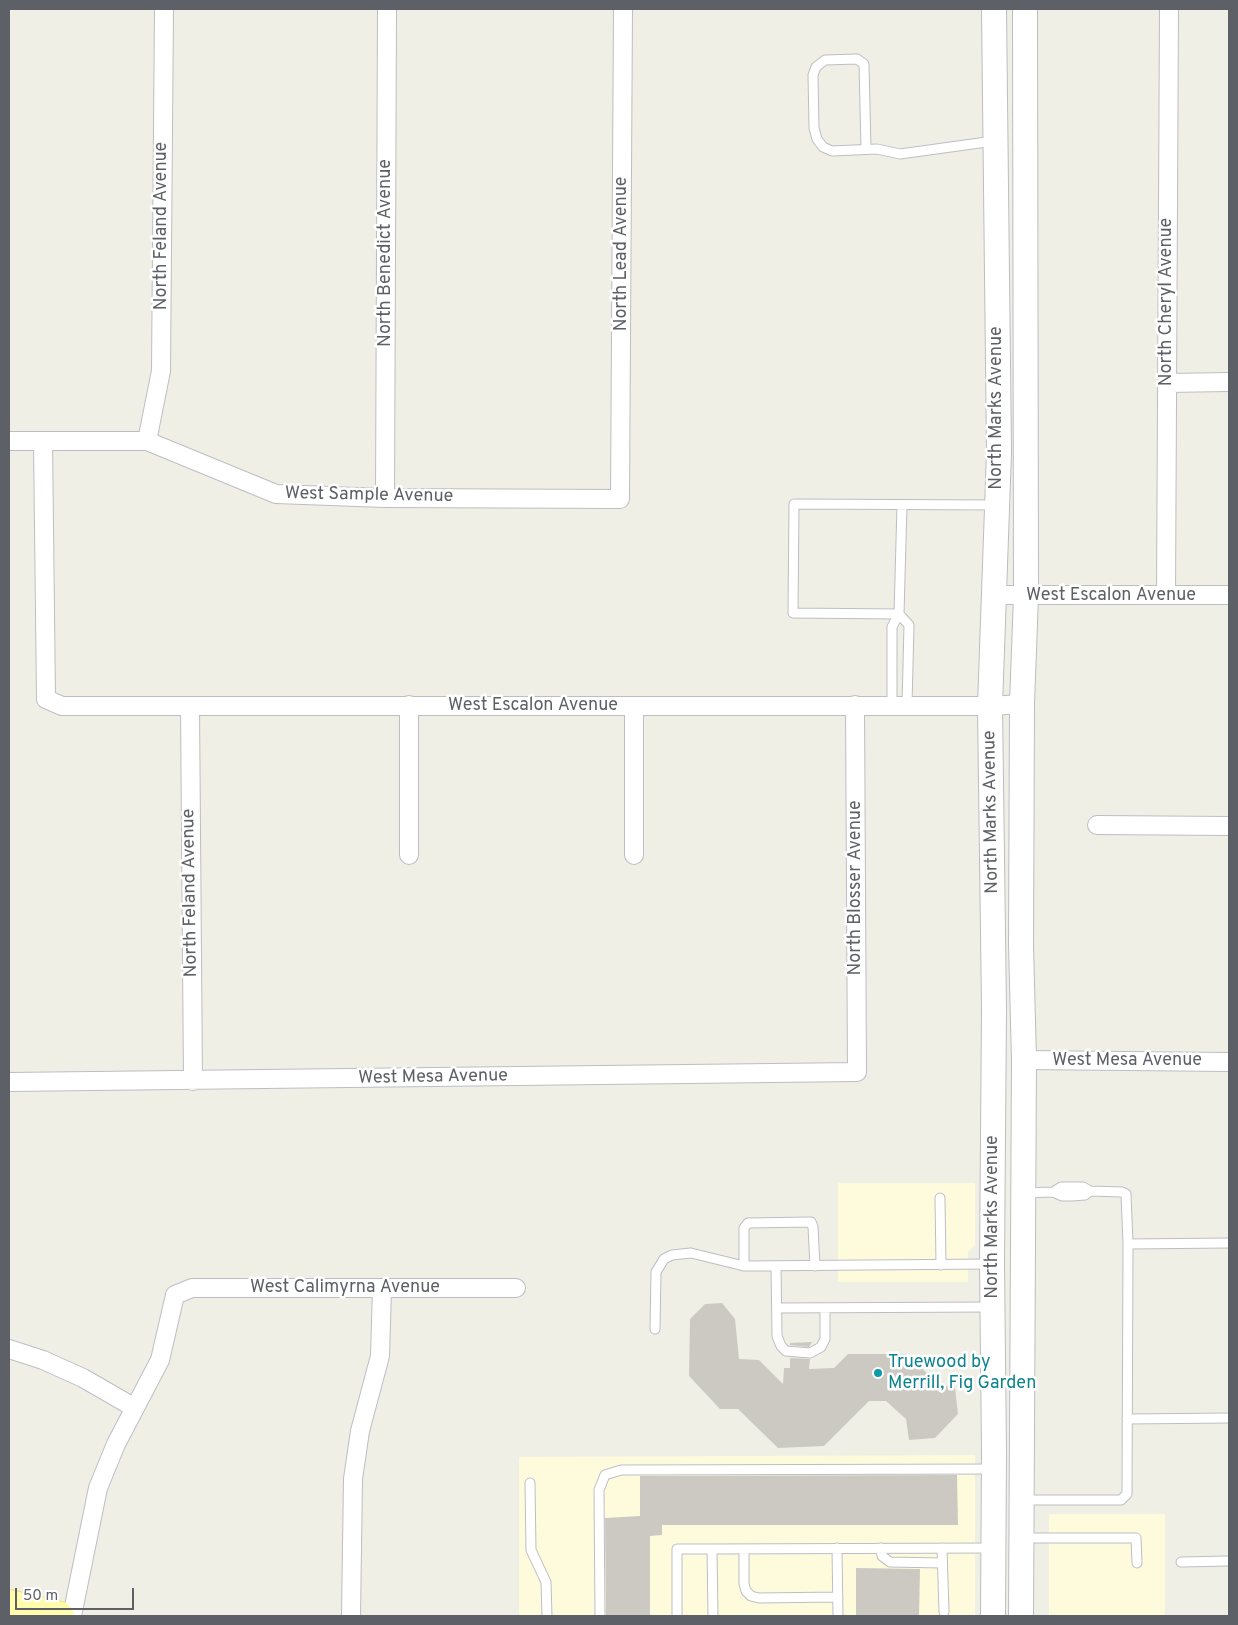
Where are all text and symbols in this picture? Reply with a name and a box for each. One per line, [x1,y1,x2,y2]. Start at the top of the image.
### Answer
street label: North Feland Avenue [151,142,173,310]
street label: North Benedict Avenue [375,159,397,347]
street label: North Lead Avenue [611,177,633,331]
street label: North Cheryl Avenue [1156,218,1178,386]
street label: North Marks Avenue [986,326,1008,490]
street label: West Sample Avenue [285,484,453,508]
street label: West Escalon Avenue [1026,585,1196,607]
street label: West Escalon Avenue [448,695,618,717]
street label: North Marks Avenue [980,730,1004,894]
street label: North Blosser Avenue [845,800,867,976]
street label: North Feland Avenue [179,809,203,977]
street label: West Mesa Avenue [1052,1050,1202,1072]
street label: West Mesa Avenue [358,1066,508,1090]
street label: North Marks Avenue [982,1135,1004,1299]
street label: West Calimyrna Avenue [250,1277,440,1299]
place label: Truewood by Merrill, Fig Garden [888,1352,1036,1395]
marker: Truewood by Merrill, Fig Garden [872,1367,884,1379]
scale bar [18,1578,136,1610]
text: 50 m [23,1587,58,1606]

